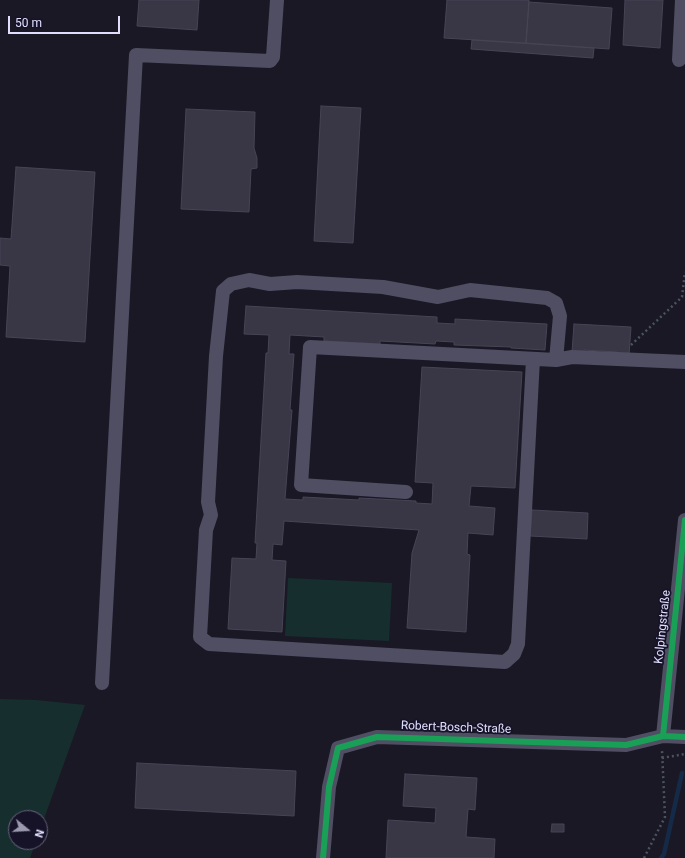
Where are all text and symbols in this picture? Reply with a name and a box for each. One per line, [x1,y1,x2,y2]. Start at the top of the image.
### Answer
scale bar [10,8,122,34]
text: 50 m [15,16,42,30]
street label: Kolpingstraße [652,589,674,665]
street label: Robert-Bosch-Straße [400,719,512,737]
north arrow [8,810,48,850]
text: N [32,828,46,839]

